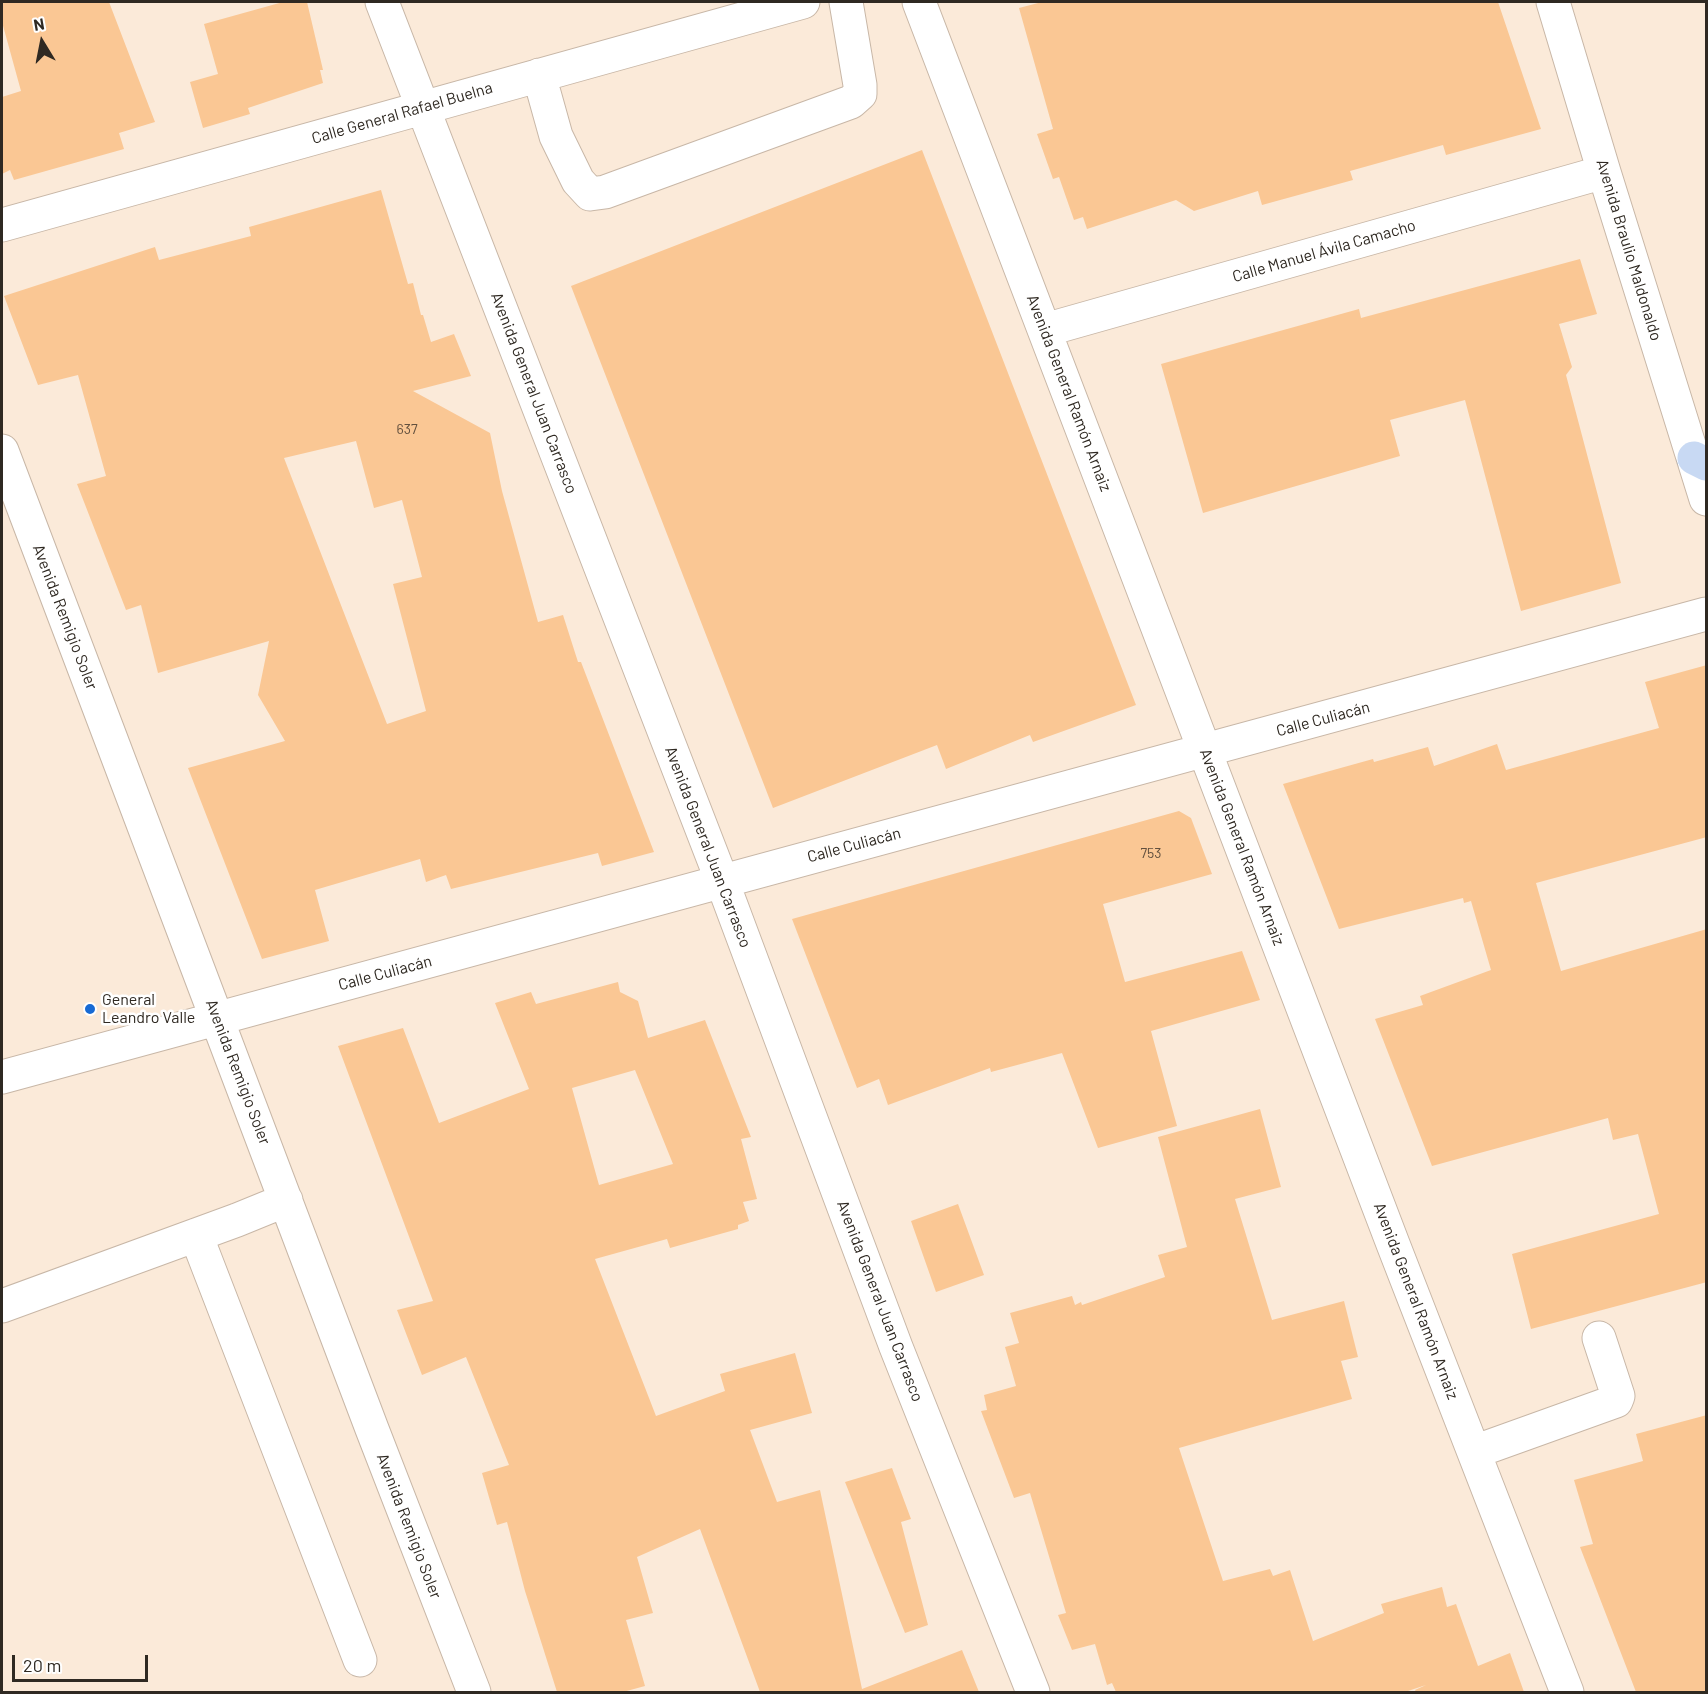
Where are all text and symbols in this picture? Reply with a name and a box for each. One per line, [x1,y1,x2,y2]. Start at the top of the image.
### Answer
north arrow [12,12,72,72]
text: N [32,14,46,34]
street label: Calle General Rafael Buelna [309,78,495,148]
street label: Avenida Braulio Maldonaldo [1592,157,1666,343]
street label: Calle Manuel Ávila Camacho [1230,216,1418,286]
street label: Avenida General Juan Carrasco [487,290,581,496]
street label: Avenida General Ramón Arnaiz [1023,292,1115,494]
house number: 637 [396,421,418,437]
street label: Avenida Remigio Soler [28,542,102,692]
street label: Calle Culiacán [1274,697,1372,741]
street label: Avenida General Juan Carrasco [661,744,755,950]
street label: Avenida General Ramón Arnaiz [1196,746,1288,948]
street label: Calle Culiacán [805,823,903,867]
house number: 753 [1140,845,1162,861]
street label: Calle Culiacán [336,951,434,995]
place label: General Leandro Valle [102,990,195,1028]
street label: Avenida Remigio Soler [201,997,275,1147]
marker: General Leandro Valle [83,1002,97,1016]
street label: Avenida General Juan Carrasco [833,1198,927,1404]
street label: Avenida General Ramón Arnaiz [1370,1200,1462,1402]
street label: Avenida Remigio Soler [372,1451,446,1601]
scale bar [15,1643,152,1681]
text: 20 m [23,1654,61,1676]

